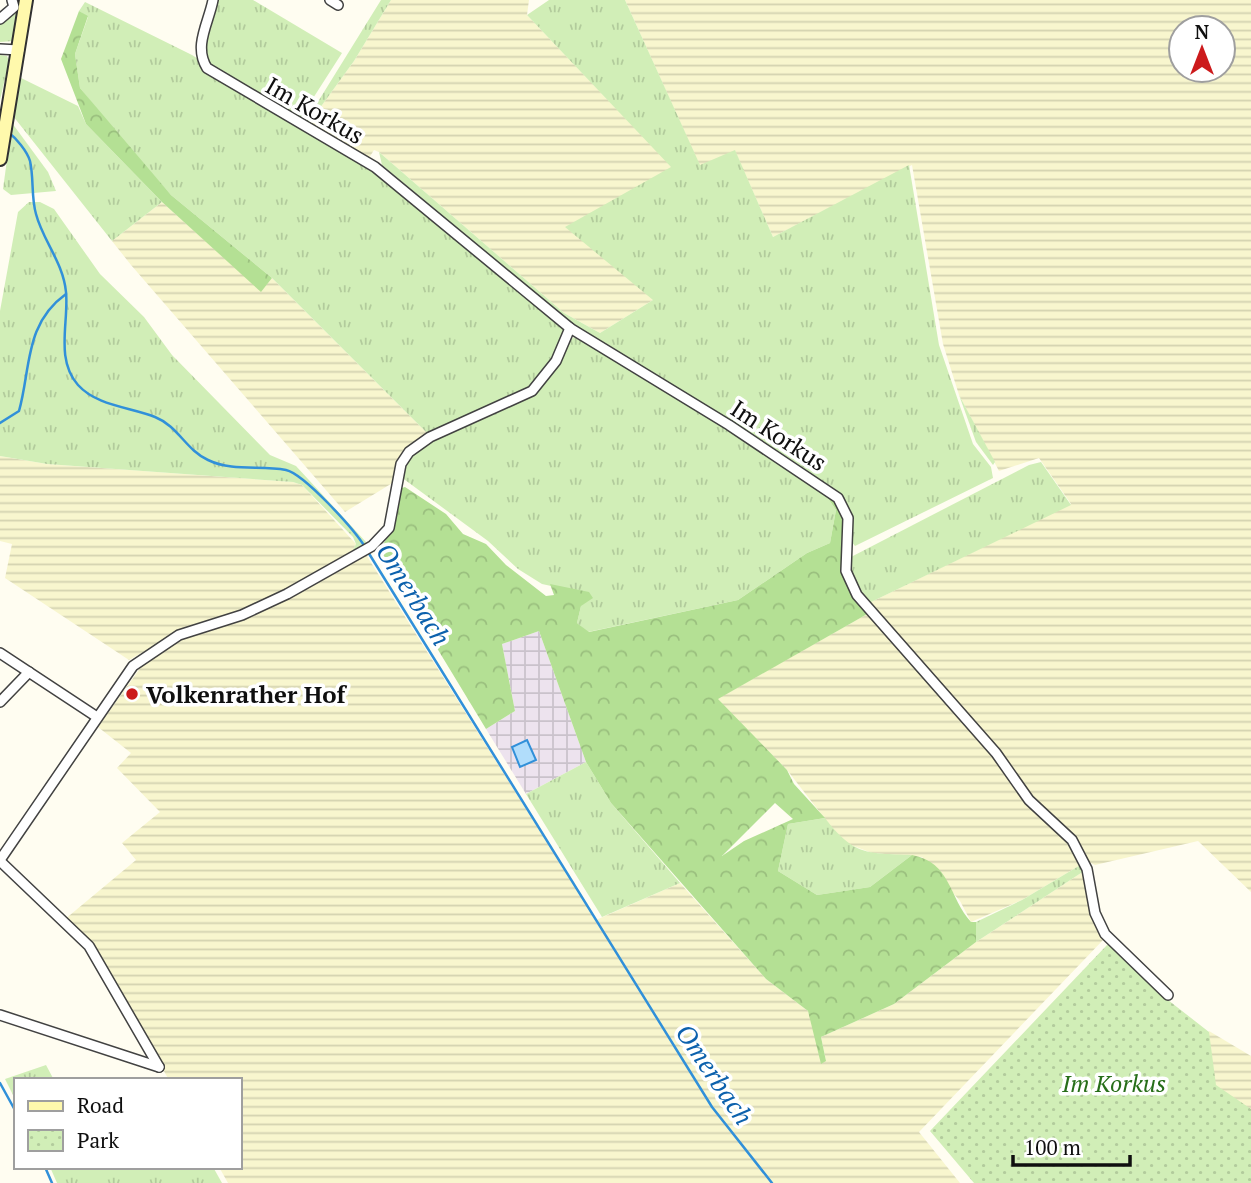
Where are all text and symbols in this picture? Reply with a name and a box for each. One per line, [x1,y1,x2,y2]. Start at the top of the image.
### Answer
north arrow [1167,14,1237,84]
text: N [1195,19,1210,44]
street label: Im Korkus [260,69,370,151]
street label: Im Korkus [725,392,833,478]
water label: Omerbach [369,536,459,652]
place label: Volkenrather Hof [146,678,347,710]
marker: Volkenrather Hof [124,686,140,702]
water label: Omerbach [669,1017,761,1131]
park label: Im Korkus [1061,1067,1166,1099]
legend [14,1078,242,1169]
text: Road [77,1091,124,1119]
scale bar [1013,1124,1130,1168]
text: Park [77,1126,119,1154]
text: 100 m [1024,1133,1081,1161]

